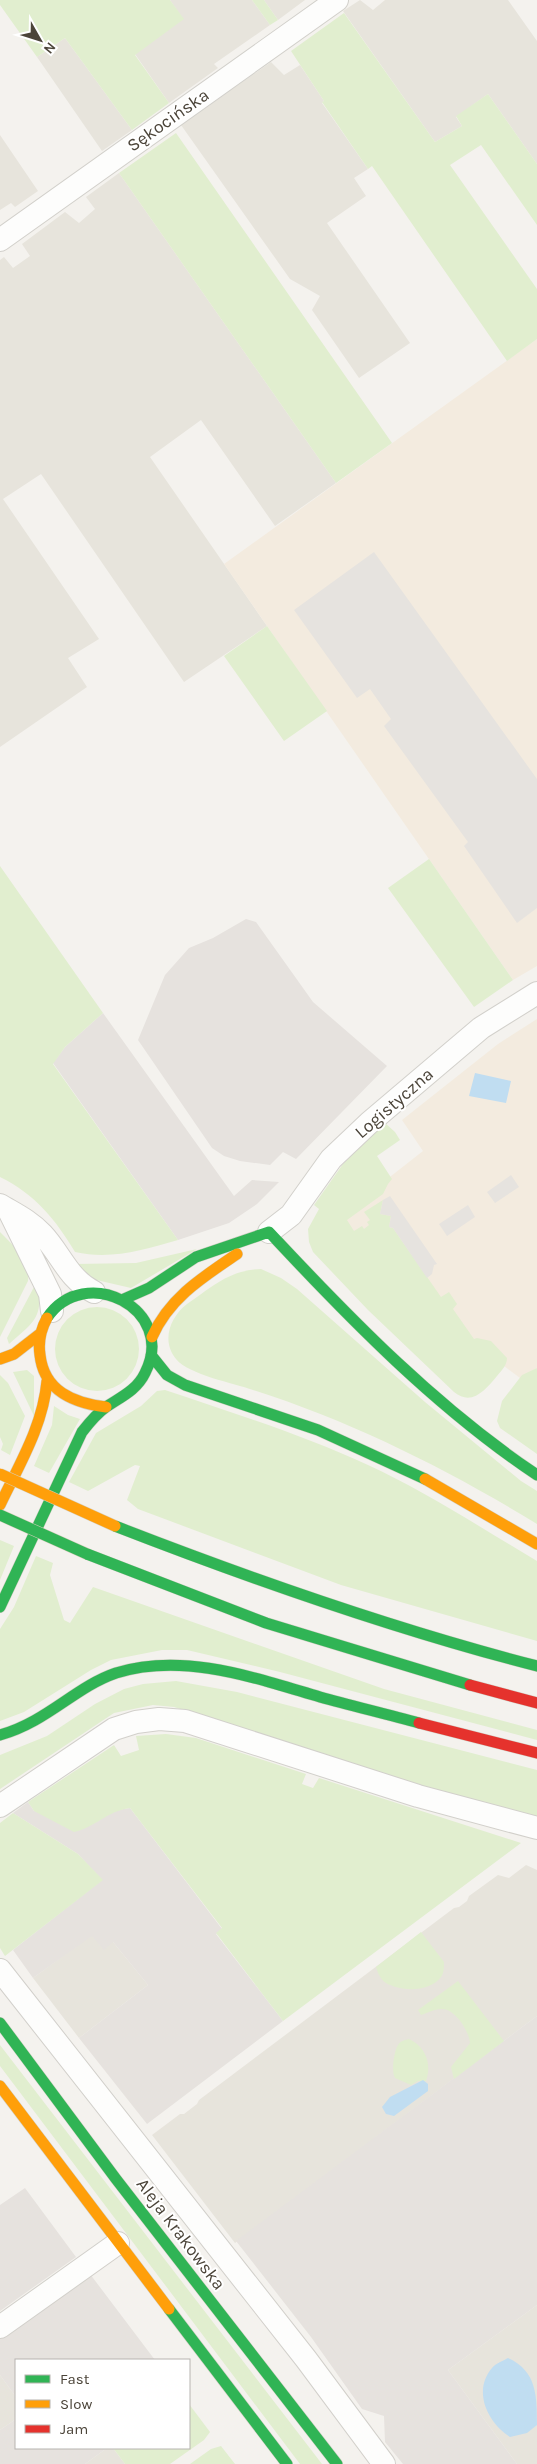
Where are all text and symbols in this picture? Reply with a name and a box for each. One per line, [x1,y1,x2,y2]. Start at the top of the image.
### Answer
north arrow [15,15,65,65]
text: N [40,39,59,57]
street label: Sękocińska [123,84,213,156]
street label: Logistyczna [350,1063,438,1143]
street label: Aleja Krakowska [132,2174,230,2294]
legend [15,2359,190,2449]
text: Fast [60,2370,90,2388]
text: Slow [60,2395,92,2413]
text: Jam [60,2420,88,2438]

